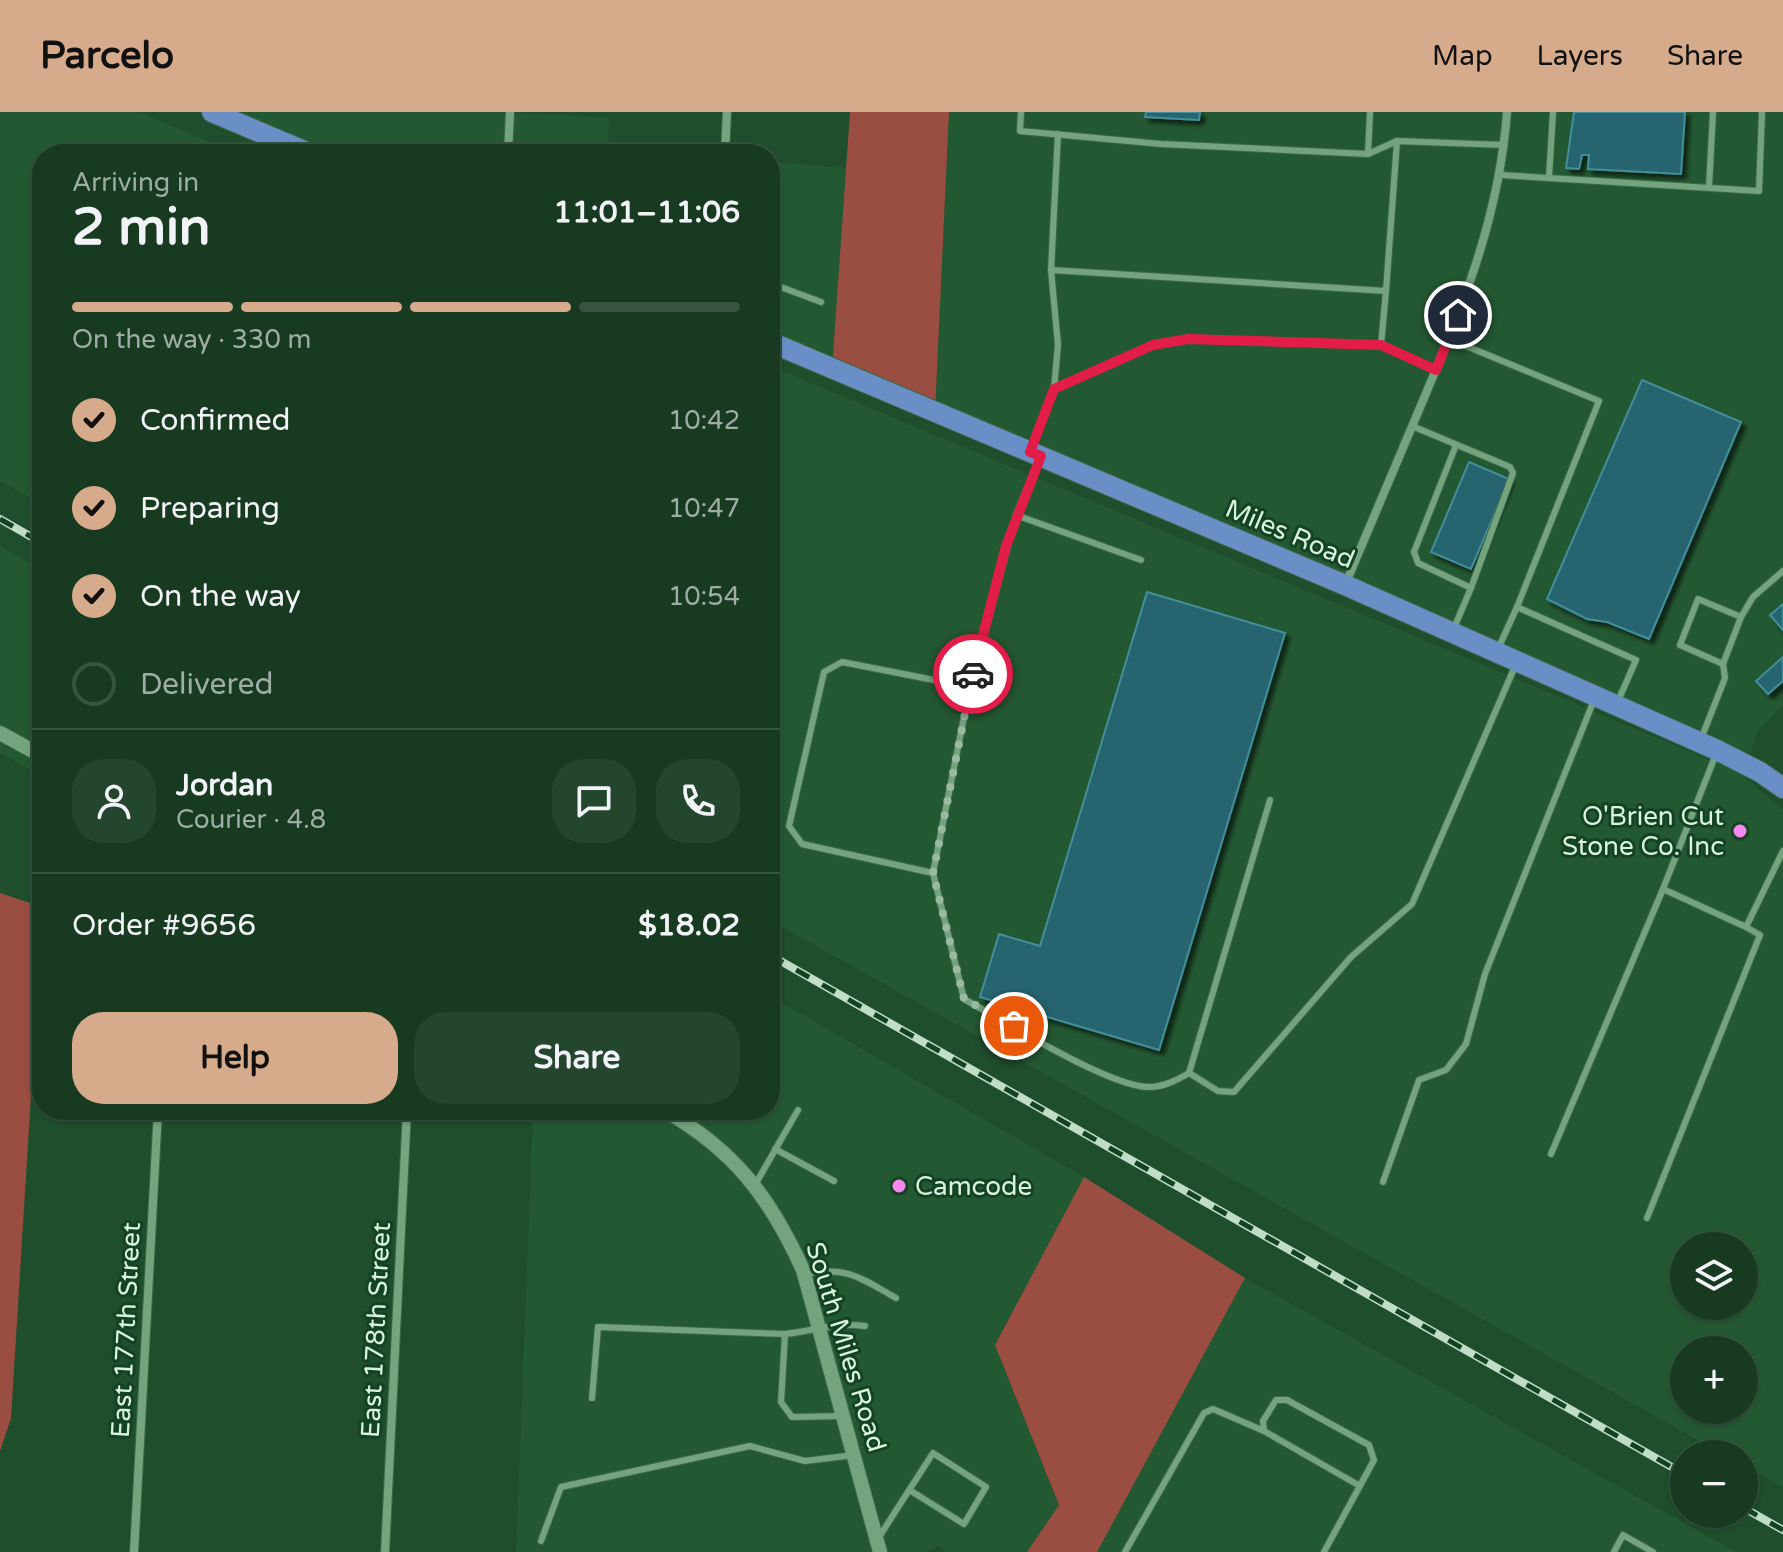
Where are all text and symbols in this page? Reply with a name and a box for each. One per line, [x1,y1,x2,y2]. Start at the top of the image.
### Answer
text: Parcelo [40,33,174,79]
text: Map [1432,39,1493,73]
text: Layers [1537,39,1623,73]
text: Share [1667,39,1743,73]
text: Arriving in [72,167,199,198]
text: 11:01–11:06 [553,194,740,231]
text: 2 min [72,196,211,259]
pin [1424,281,1492,349]
icon: home [1436,293,1480,337]
text: On the way · 330 m [72,324,311,355]
icon: check [72,398,116,442]
text: Confirmed [140,402,291,439]
text: 10:42 [668,405,740,436]
icon: check [72,486,116,530]
text: Preparing [140,490,280,527]
text: 10:47 [668,493,740,524]
street label: Miles Road [1221,493,1359,575]
icon: check [72,574,116,618]
text: On the way [140,578,301,615]
text: 10:54 [668,581,740,612]
courier [933,634,1013,714]
icon: car [951,652,995,696]
text: Delivered [140,666,274,703]
button: person [72,759,156,843]
button: chat [552,759,636,843]
button: phone [656,759,740,843]
text: Jordan [176,767,273,804]
place label: O'Brien Cut Stone Co. Inc [1562,801,1724,862]
text: Courier · 4.8 [176,804,326,835]
marker: O'Brien Cut Stone Co. Inc [1731,822,1749,840]
text: Order #9656 [72,907,256,944]
text: $18.02 [638,907,740,944]
pin [980,992,1048,1060]
icon: bag [992,1004,1036,1048]
button: Help [72,1012,398,1104]
button: Share [414,1012,740,1104]
place label: Camcode [915,1171,1032,1202]
marker: Camcode [890,1177,908,1195]
street label: East 177th Street [105,1221,147,1439]
street label: East 178th Street [355,1221,397,1439]
map controls [1670,1232,1758,1528]
button: layers [1670,1232,1758,1320]
street label: South Miles Road [799,1239,893,1455]
button: + [1670,1336,1758,1424]
button: − [1670,1440,1758,1528]

